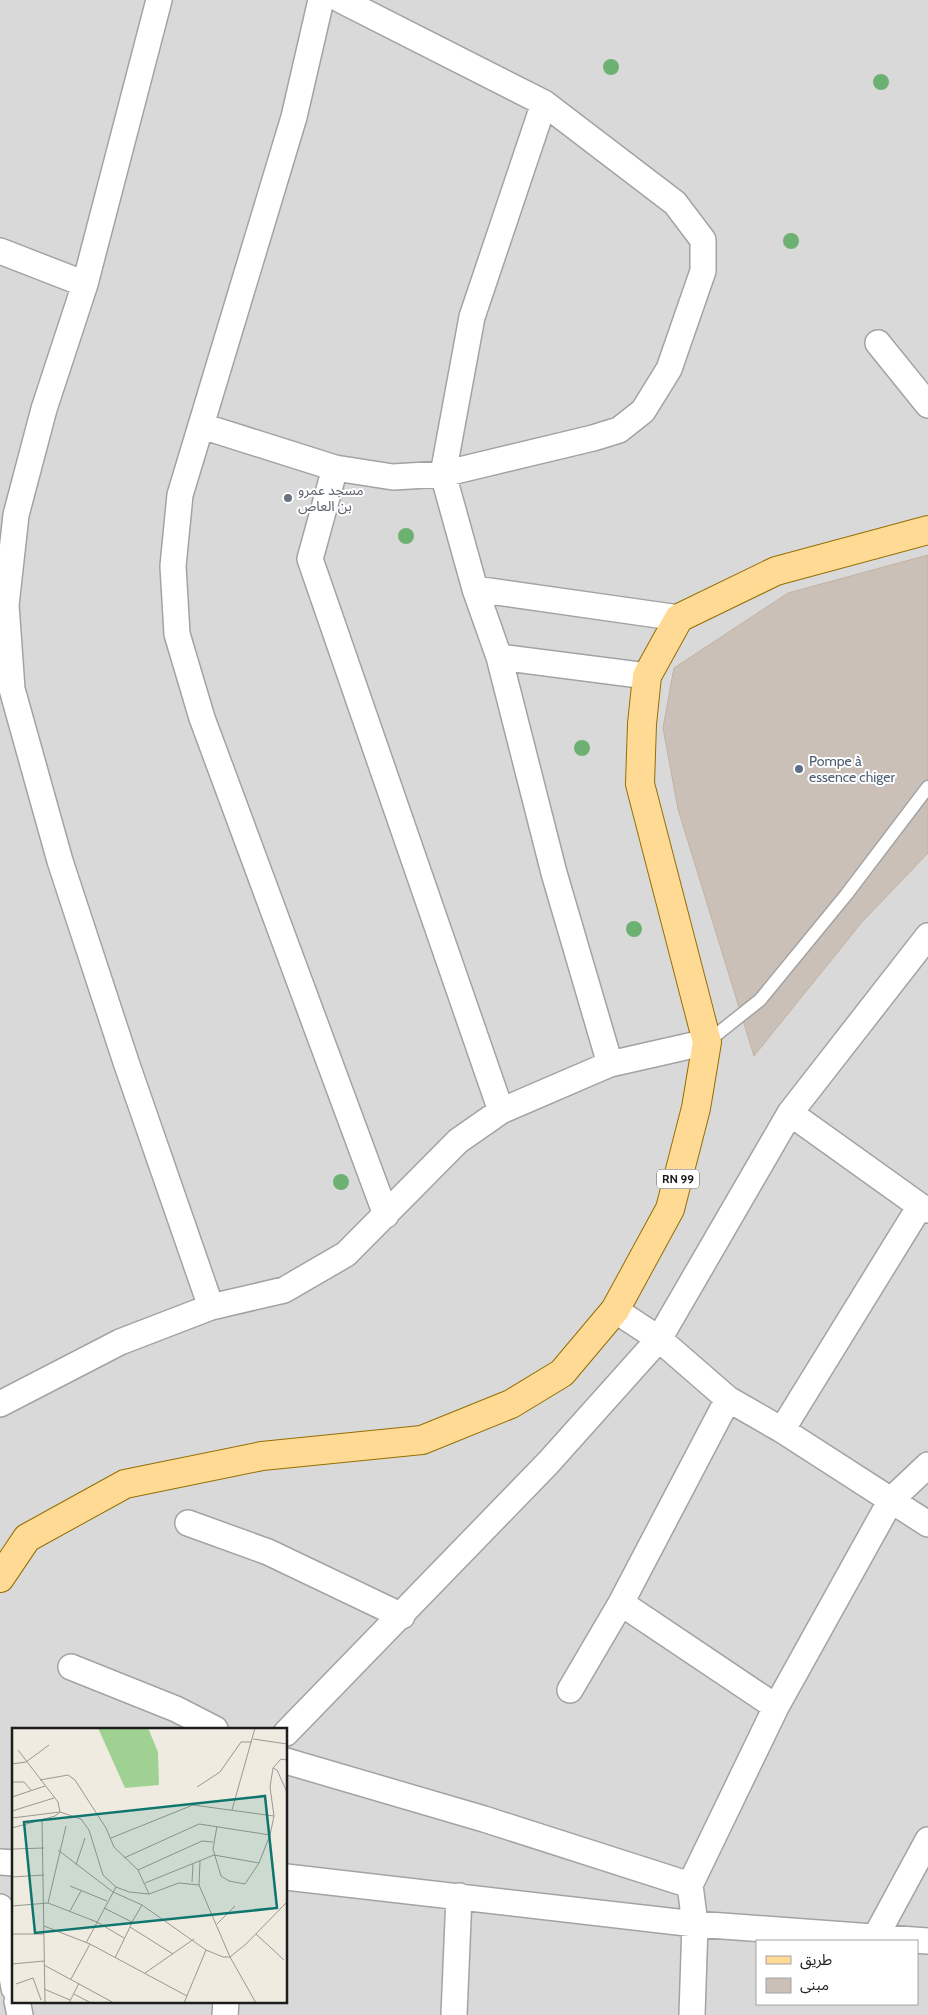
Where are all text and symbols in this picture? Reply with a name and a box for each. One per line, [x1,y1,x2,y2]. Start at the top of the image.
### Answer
place label: مسجد عمرو بن العاص [298,481,364,515]
marker: مسجد عمرو بن العاص [282,492,294,504]
place label: Pompe à essence chiger [809,752,895,786]
marker: Pompe à essence chiger [793,763,805,775]
road number: RN 99 [657,1170,699,1188]
inset map [12,1728,288,2002]
legend [756,1940,918,2005]
text: طريق [800,1951,832,1970]
text: مبنى [800,1976,829,1994]

